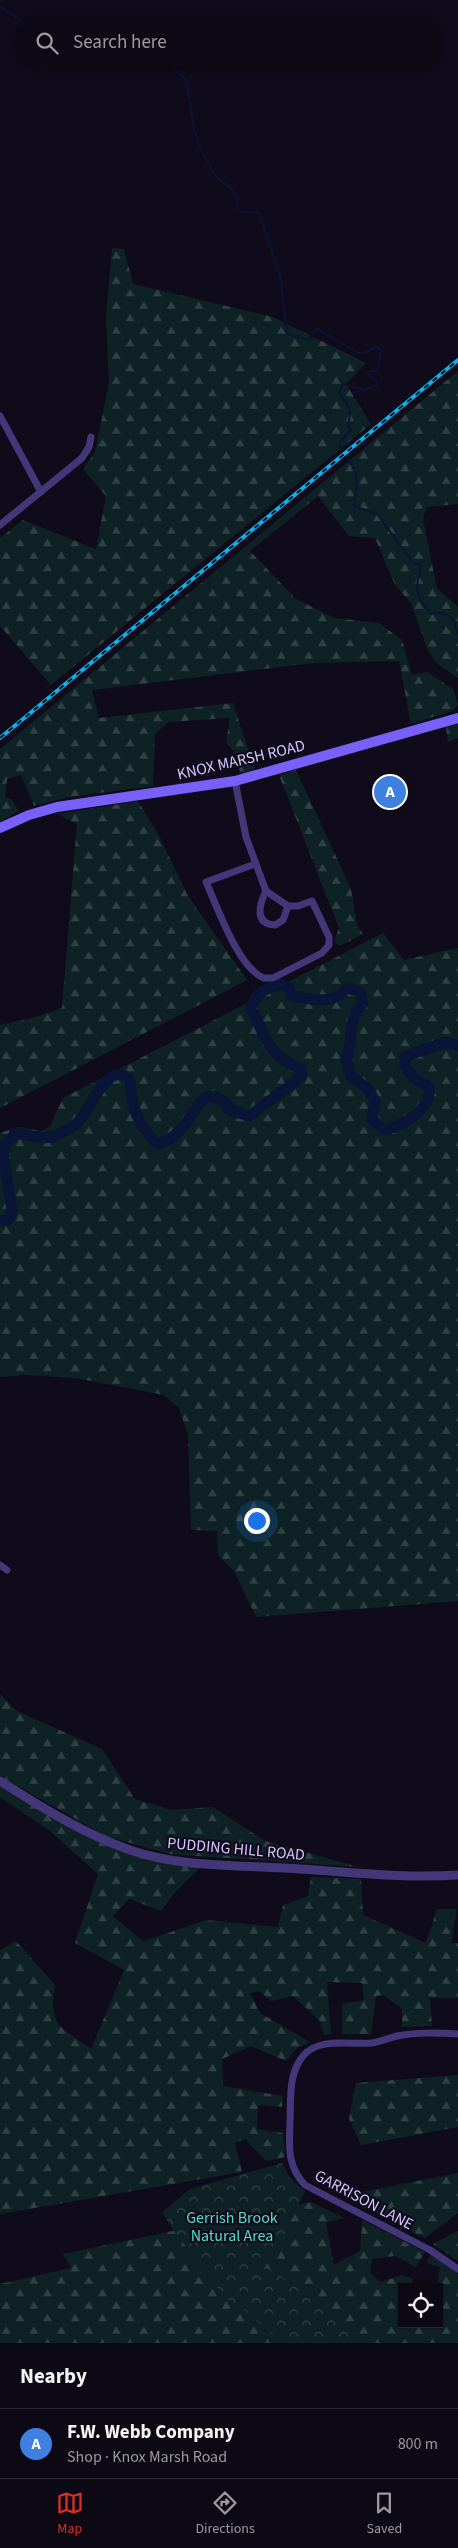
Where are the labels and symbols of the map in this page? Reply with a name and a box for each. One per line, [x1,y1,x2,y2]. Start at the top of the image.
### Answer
street label: KNOX MARSH ROAD [175,735,307,785]
pin: A [374,773,406,811]
your location [244,1508,270,1534]
street label: PUDDING HILL ROAD [166,1832,306,1866]
street label: GARRISON LANE [311,2165,417,2235]
park label: Gerrish Brook Natural Area [186,2207,278,2247]

